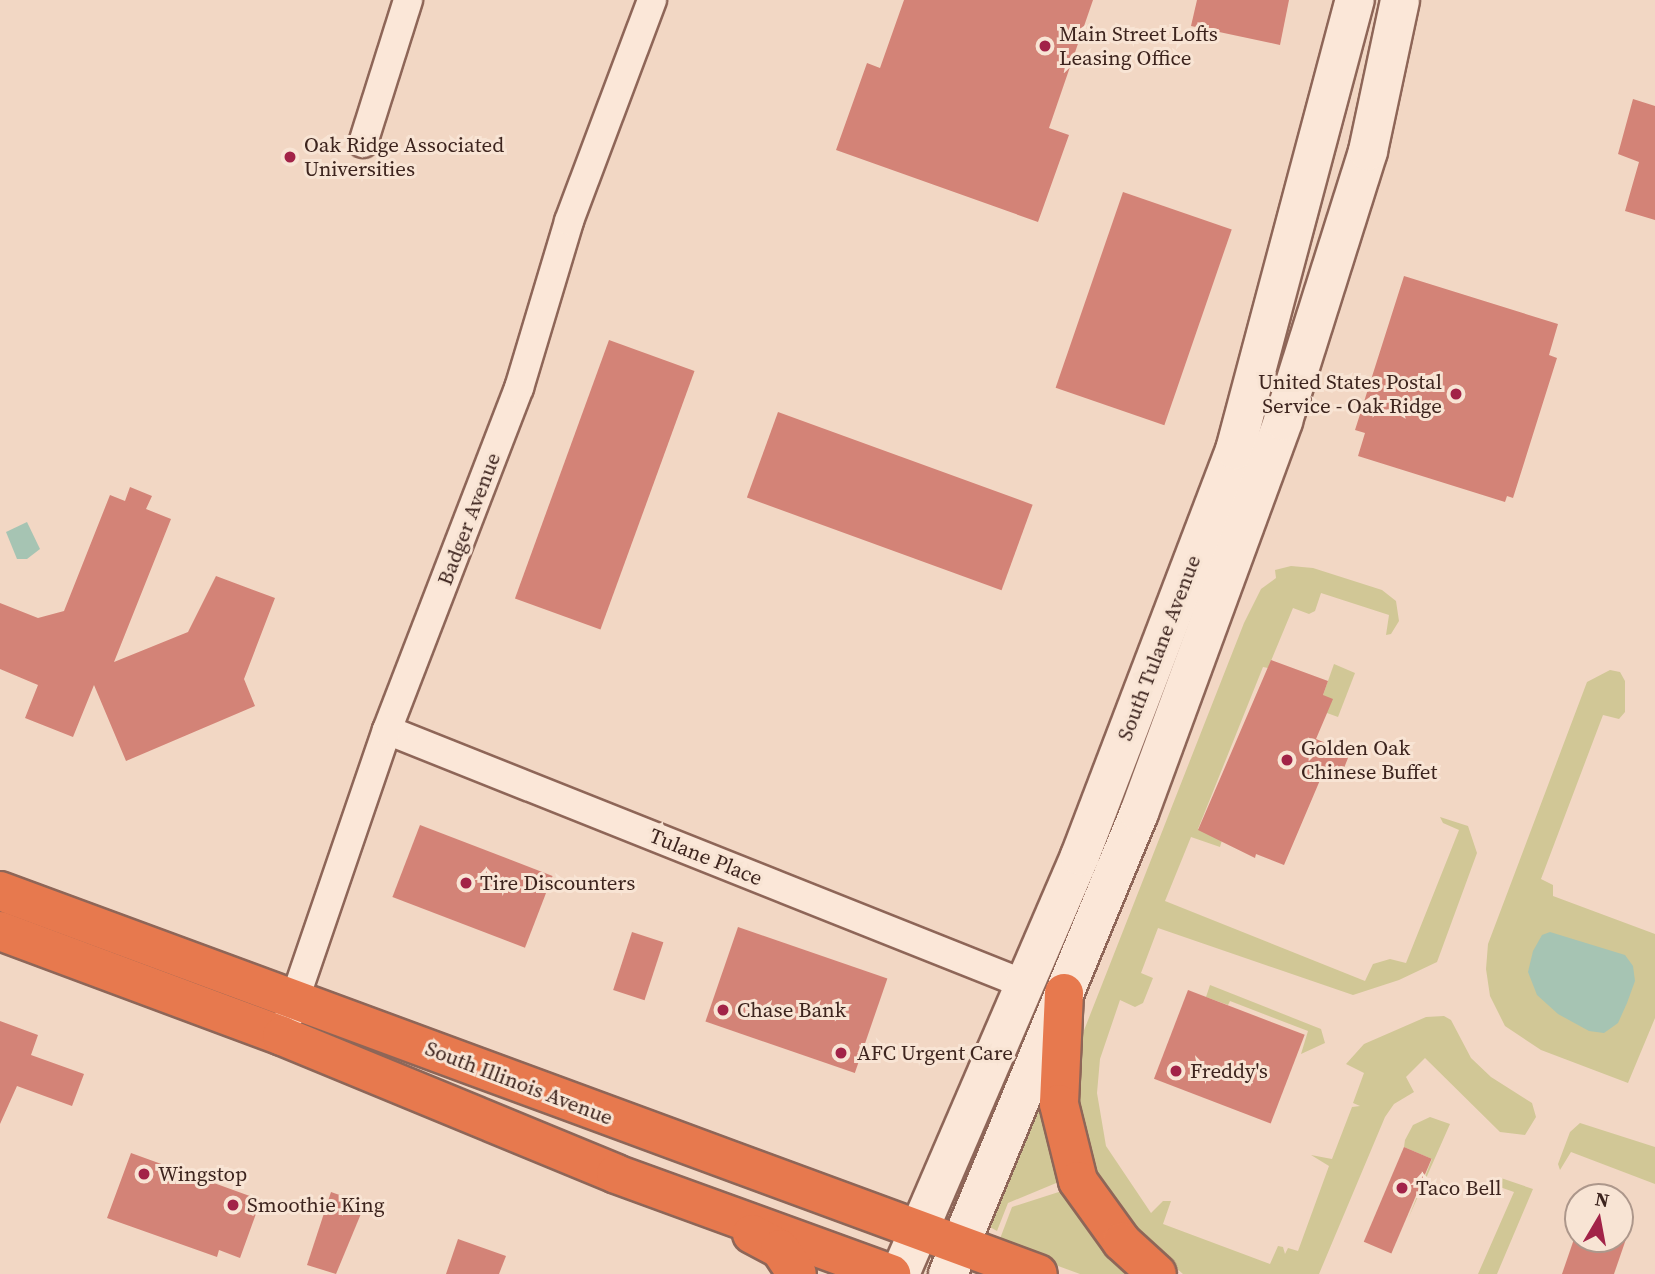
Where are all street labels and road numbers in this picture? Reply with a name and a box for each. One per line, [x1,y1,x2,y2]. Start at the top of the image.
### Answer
street label: Badger Avenue [432,449,506,589]
street label: South Tulane Avenue [1112,552,1206,744]
street label: Tulane Place [646,823,766,891]
street label: South Illinois Avenue [422,1036,616,1130]

